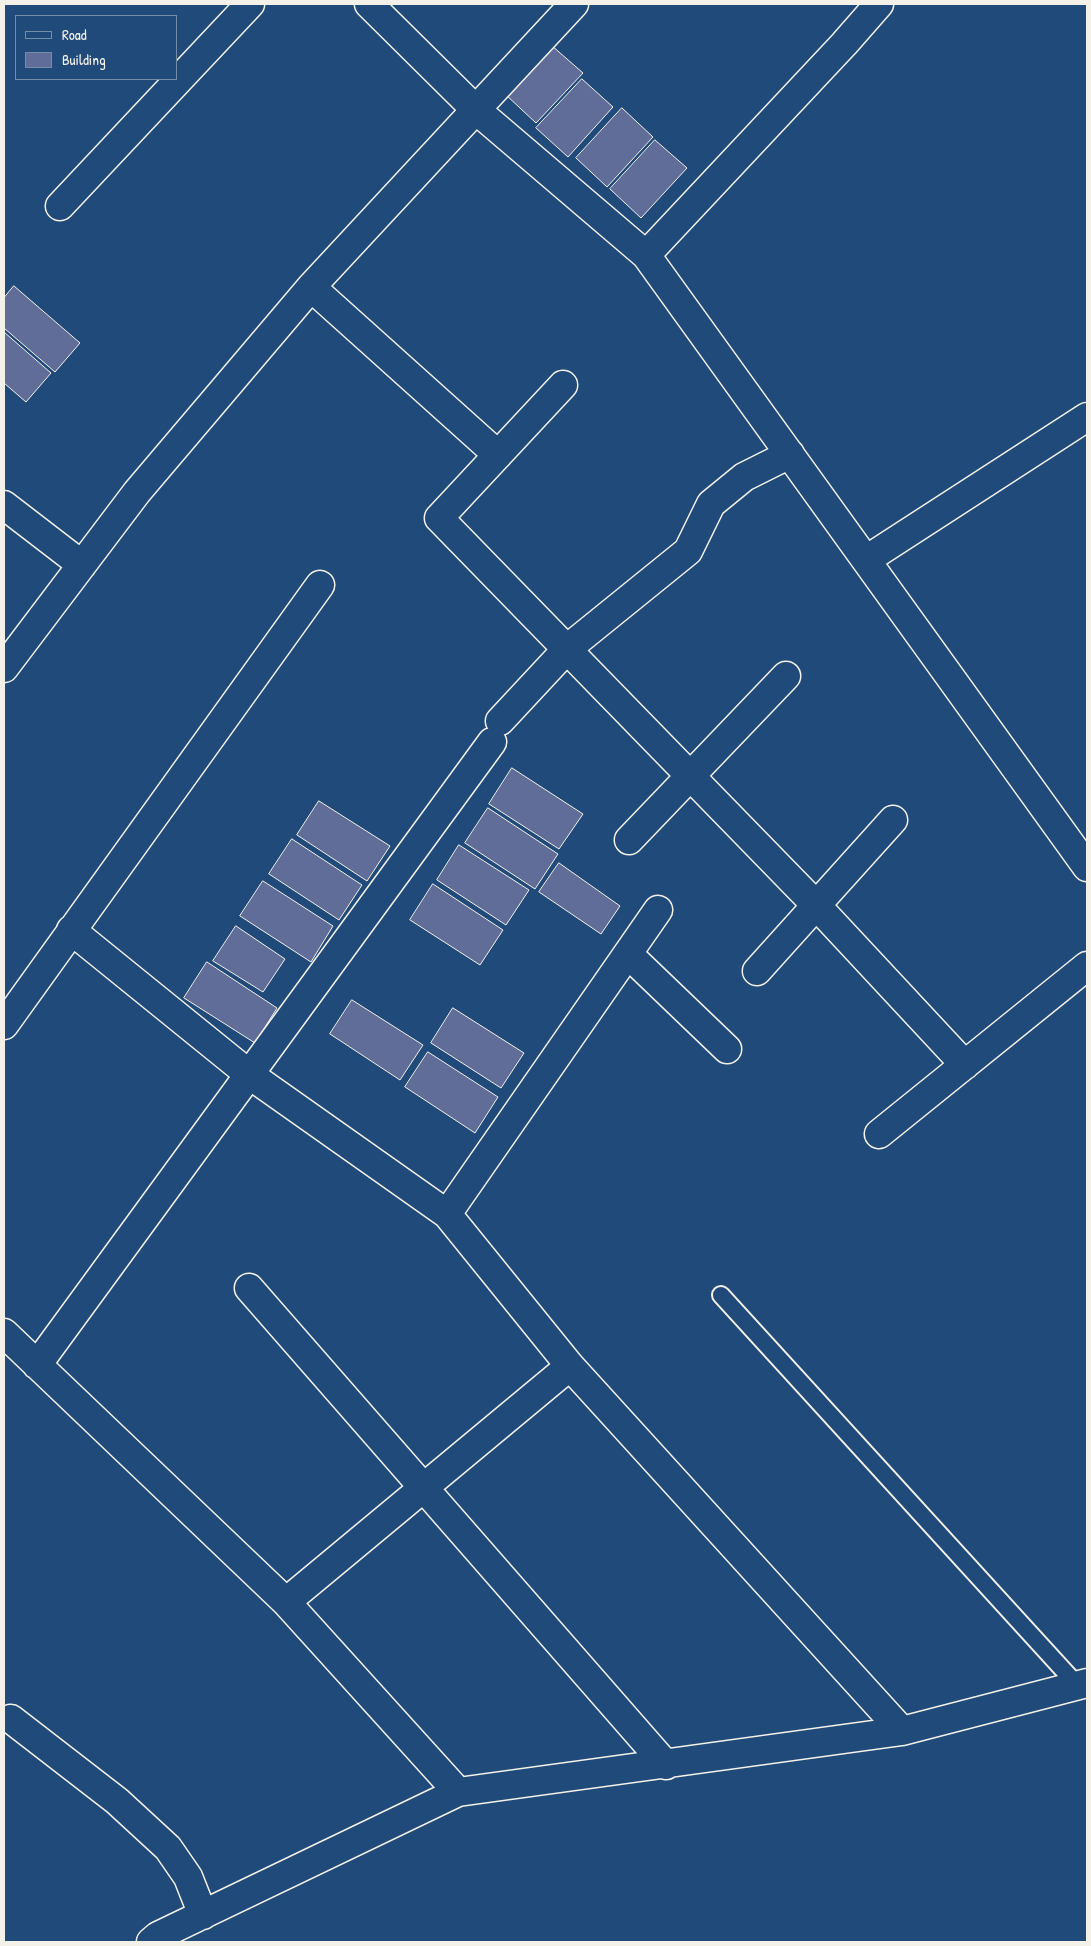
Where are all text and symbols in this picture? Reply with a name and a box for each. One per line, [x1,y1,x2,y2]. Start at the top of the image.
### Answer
legend [15,15,178,80]
text: Road [62,24,87,45]
text: Building [62,49,106,70]

